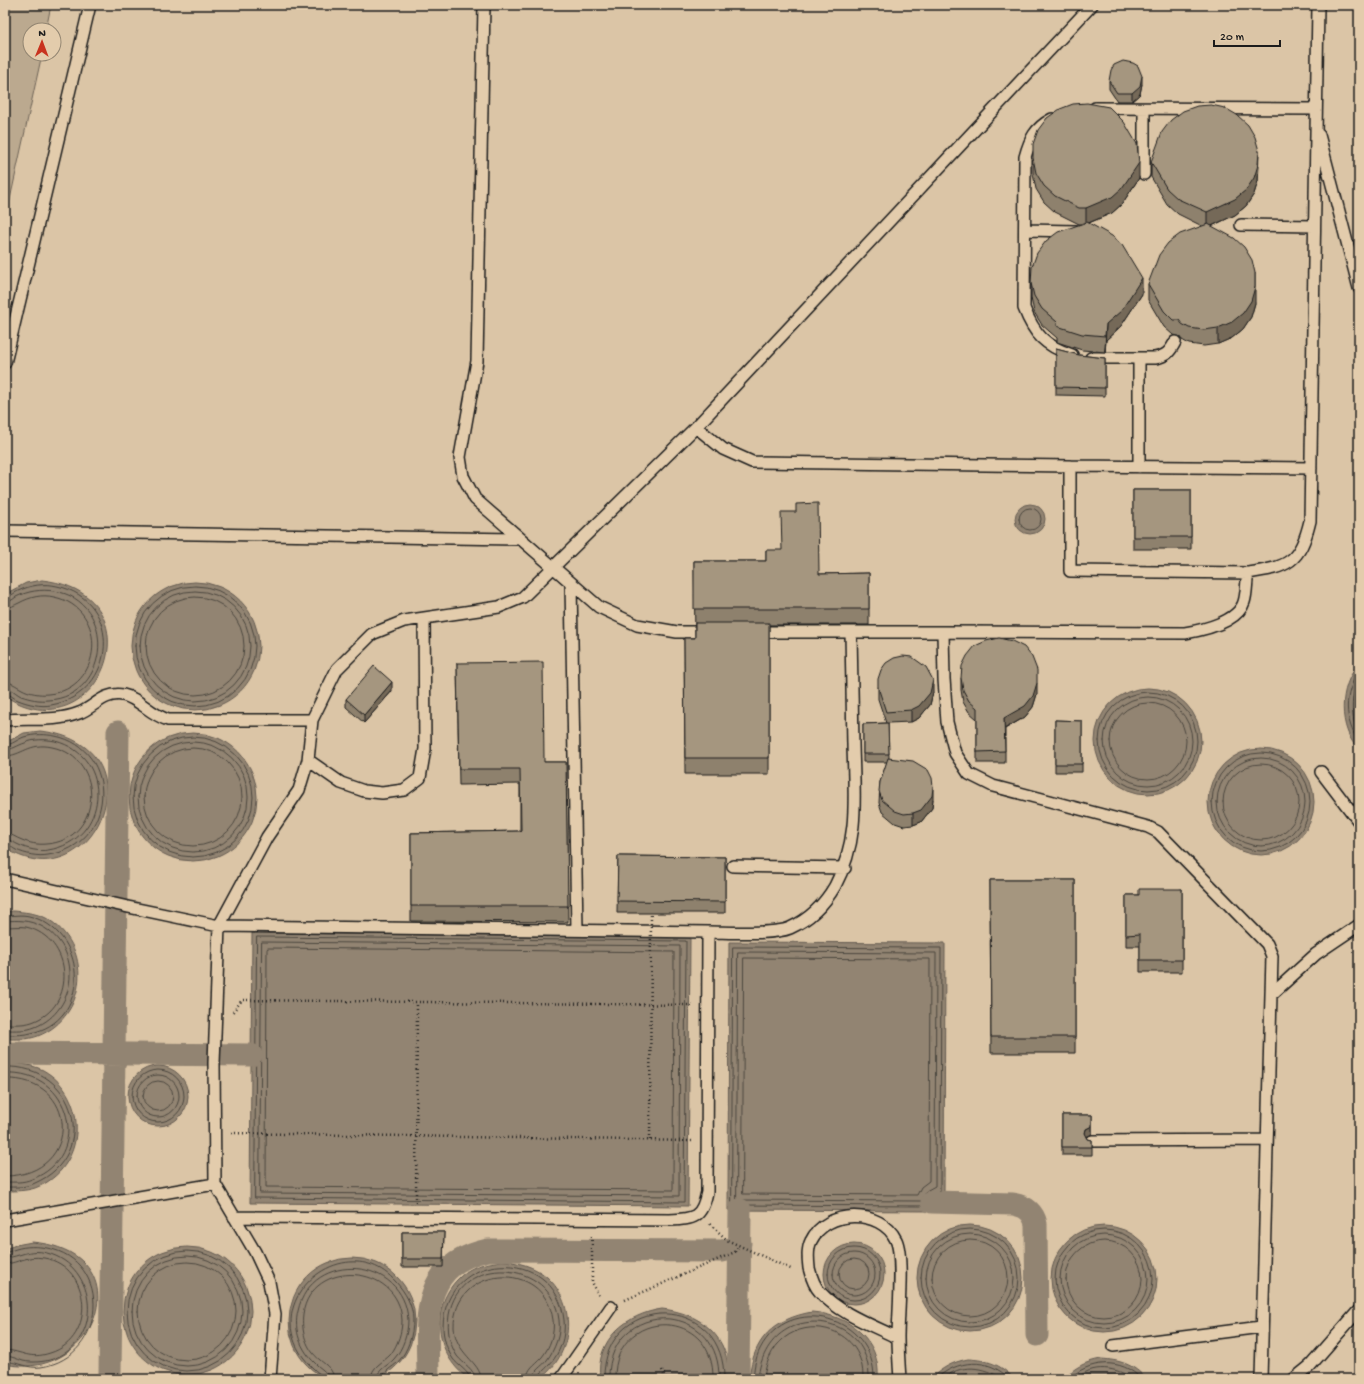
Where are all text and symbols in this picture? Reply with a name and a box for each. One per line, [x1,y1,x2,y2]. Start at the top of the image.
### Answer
north arrow [22,22,62,62]
scale bar [1214,22,1280,48]
text: N [38,28,46,40]
text: 20 m [1220,31,1245,45]

